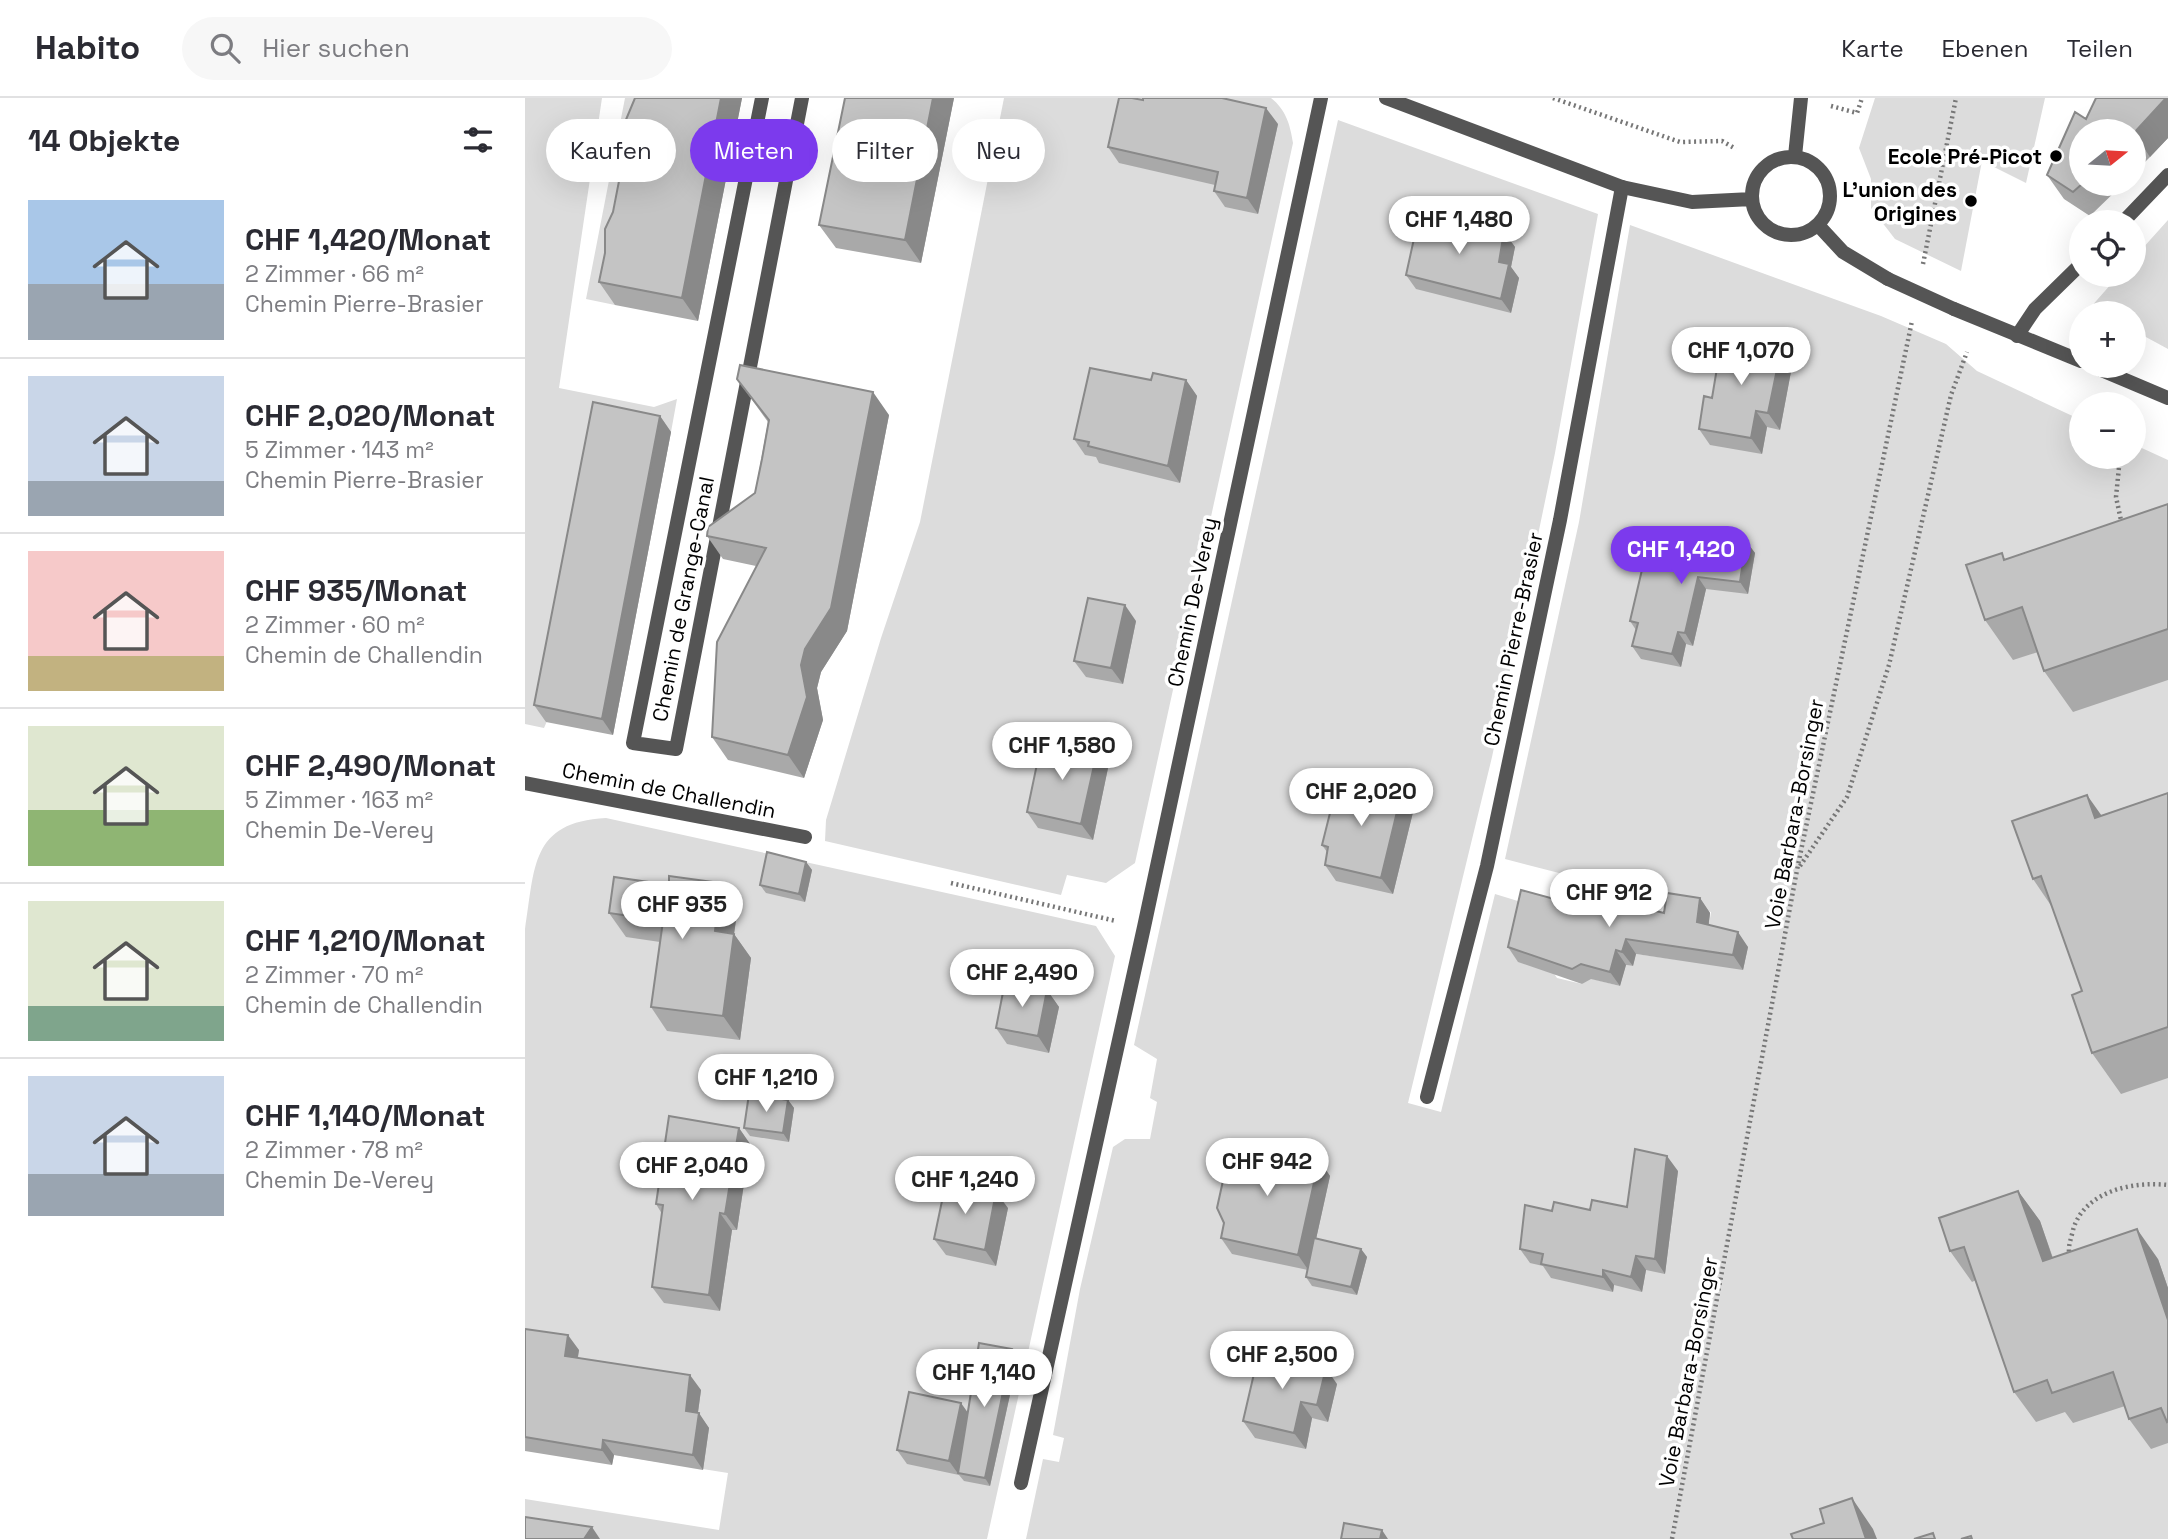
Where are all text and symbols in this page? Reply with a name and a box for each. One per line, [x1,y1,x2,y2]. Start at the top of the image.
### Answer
search box [182,17,672,80]
text: Habito [35,27,140,69]
icon: search [206,29,244,67]
text: Hier suchen [262,31,410,65]
text: Karte [1841,33,1904,64]
text: Ebenen [1942,33,2028,64]
text: Teilen [2066,33,2133,64]
chip: Kaufen [546,119,676,182]
chip: Mieten [690,119,818,182]
chip: Filter [832,119,938,182]
chip: Neu [952,119,1045,182]
north arrow [2069,119,2145,196]
map controls [2069,119,2146,469]
text: 14 Objekte [28,121,180,160]
icon: filters [459,121,497,159]
place label: Ecole Pré-Picot [1888,143,2042,170]
marker: Ecole Pré-Picot [2048,148,2064,164]
place label: L'union des Origines [1843,176,1957,227]
marker: L'union des Origines [1963,193,1979,209]
pin: CHF 1,480 [1379,197,1539,256]
text: CHF 1,480 [1405,204,1513,234]
button: locate [2069,210,2146,287]
text: CHF 1,420/Monat [245,220,491,259]
icon: home [84,228,168,312]
text: 2 Zimmer · 66 m² [245,259,424,289]
text: Chemin Pierre-Brasier [245,289,484,319]
button: + [2069,301,2146,378]
pin: CHF 1,070 [1661,328,1821,387]
text: CHF 1,070 [1688,335,1794,365]
button: − [2069,392,2146,469]
text: CHF 2,020/Monat [245,396,496,435]
icon: home [84,404,168,488]
text: 5 Zimmer · 143 m² [245,435,434,465]
text: Chemin Pierre-Brasier [245,465,484,495]
street label: Chemin de Grange-Canal [646,474,720,724]
street label: Chemin De-Verey [1161,515,1223,689]
pin: CHF 1,420 [1601,526,1761,586]
street label: Chemin Pierre-Brasier [1477,530,1549,748]
text: CHF 1,420 [1627,534,1735,564]
text: CHF 935/Monat [245,571,467,610]
icon: home [84,579,168,663]
text: 2 Zimmer · 60 m² [245,610,425,640]
text: Chemin de Challendin [245,640,483,670]
street label: Voie Barbara-Borsinger [1758,696,1830,931]
pin: CHF 1,580 [982,722,1142,782]
text: CHF 1,580 [1008,730,1116,760]
text: CHF 2,490/Monat [245,746,496,785]
icon: home [84,754,168,838]
street label: Chemin de Challendin [560,756,778,824]
pin: CHF 2,020 [1281,768,1441,828]
text: CHF 2,020 [1305,776,1417,806]
text: 5 Zimmer · 163 m² [245,785,433,815]
text: Chemin De-Verey [245,815,434,845]
pin: CHF 912 [1544,870,1674,929]
text: CHF 912 [1566,877,1652,907]
pin: CHF 935 [617,882,747,941]
text: CHF 935 [637,889,727,919]
text: CHF 1,210/Monat [245,921,486,960]
icon: home [84,929,168,1013]
pin: CHF 2,490 [942,950,1102,1009]
text: CHF 2,490 [966,957,1078,987]
text: 2 Zimmer · 70 m² [245,960,423,990]
text: Chemin de Challendin [245,990,483,1020]
pin: CHF 1,210 [686,1054,846,1114]
text: CHF 1,210 [714,1062,818,1092]
text: CHF 1,140/Monat [245,1096,485,1135]
icon: home [84,1104,168,1188]
text: 2 Zimmer · 78 m² [245,1135,423,1165]
pin: CHF 942 [1202,1138,1332,1198]
pin: CHF 2,040 [612,1142,772,1202]
text: CHF 942 [1222,1146,1312,1176]
text: CHF 2,040 [636,1150,748,1180]
pin: CHF 1,240 [885,1156,1045,1216]
text: CHF 1,240 [911,1164,1019,1194]
text: Chemin De-Verey [245,1165,434,1195]
street label: Voie Barbara-Borsinger [1652,1254,1724,1489]
pin: CHF 2,500 [1202,1332,1362,1391]
text: CHF 2,500 [1226,1339,1338,1369]
pin: CHF 1,140 [904,1350,1064,1409]
text: CHF 1,140 [932,1357,1036,1387]

